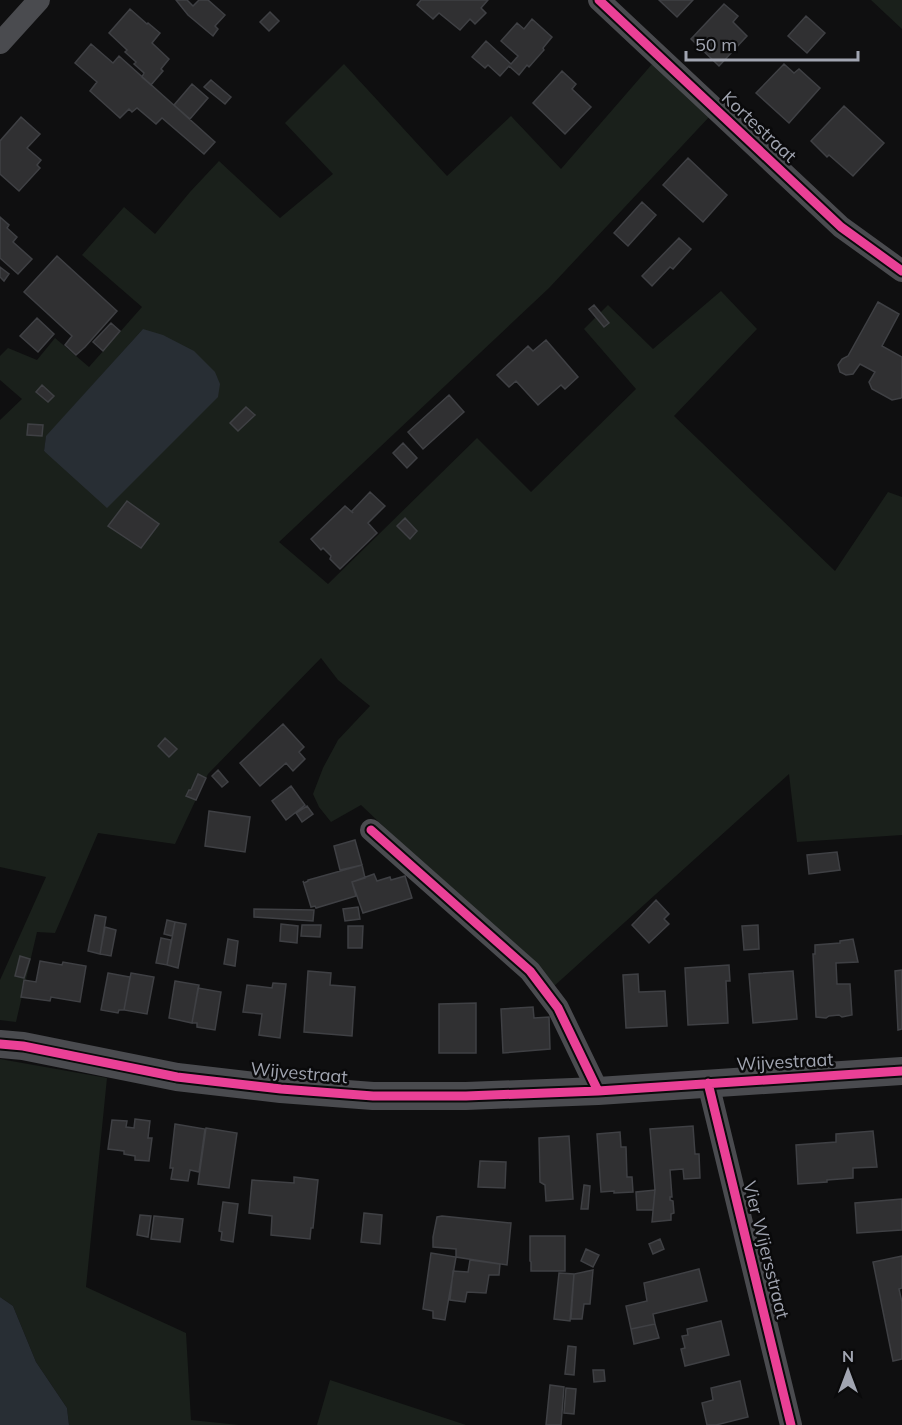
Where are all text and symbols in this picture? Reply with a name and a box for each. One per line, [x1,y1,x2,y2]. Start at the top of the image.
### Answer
scale bar [686,24,858,62]
text: 50 m [695,33,737,56]
street label: Kortestraat [717,86,802,167]
street label: Wijvestraat [736,1047,834,1076]
street label: Wijvestraat [250,1057,349,1088]
street label: Vier Wijersstraat [738,1179,795,1321]
north arrow [818,1341,878,1401]
text: N [842,1346,854,1366]

